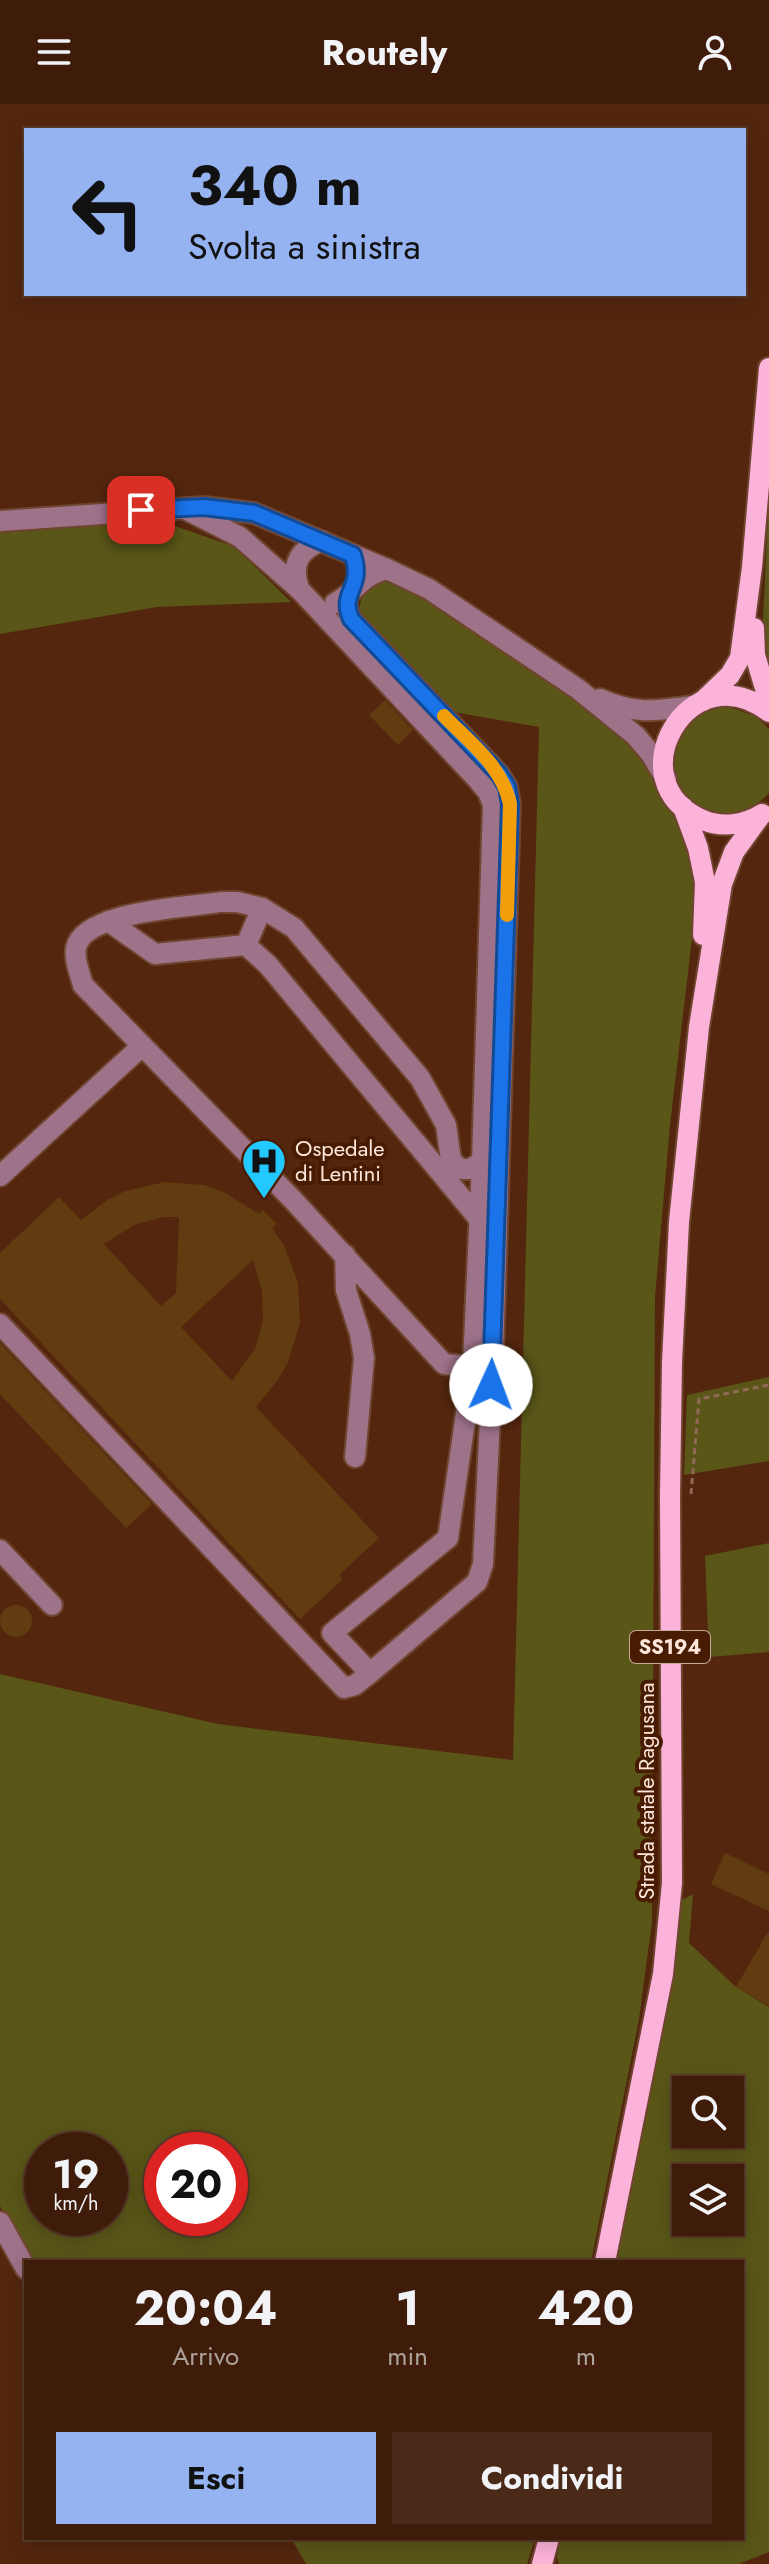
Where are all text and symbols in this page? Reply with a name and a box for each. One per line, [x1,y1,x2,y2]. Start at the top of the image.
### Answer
text: Routely [322,26,447,78]
icon: menu [32,30,76,74]
icon: person [693,30,737,74]
text: 340 m [188,145,362,226]
icon: left [56,160,160,264]
text: Svolta a sinistra [188,220,421,272]
pin [107,476,175,544]
icon: arrive [119,488,163,532]
place label: Ospedale di Lentini [295,1132,385,1189]
hospital icon: Ospedale di Lentini [240,1137,288,1200]
position arrow [449,1343,533,1427]
road number: SS194 [630,1631,710,1663]
street label: Strada statale Ragusana [630,1682,662,1900]
map controls [672,2076,744,2236]
button: search [672,2076,744,2148]
speed limit sign: 20 [144,2132,248,2236]
text: 19 [52,2145,100,2203]
button: layers [672,2164,744,2236]
text: km/h [53,2189,99,2218]
text: 20:04 [134,2274,278,2343]
text: 1 [395,2274,420,2343]
text: 420 [538,2274,634,2343]
text: Arrivo [172,2337,239,2375]
text: min [387,2337,428,2375]
text: m [576,2337,596,2375]
button: Esci [56,2432,376,2524]
button: Condividi [392,2432,712,2524]

